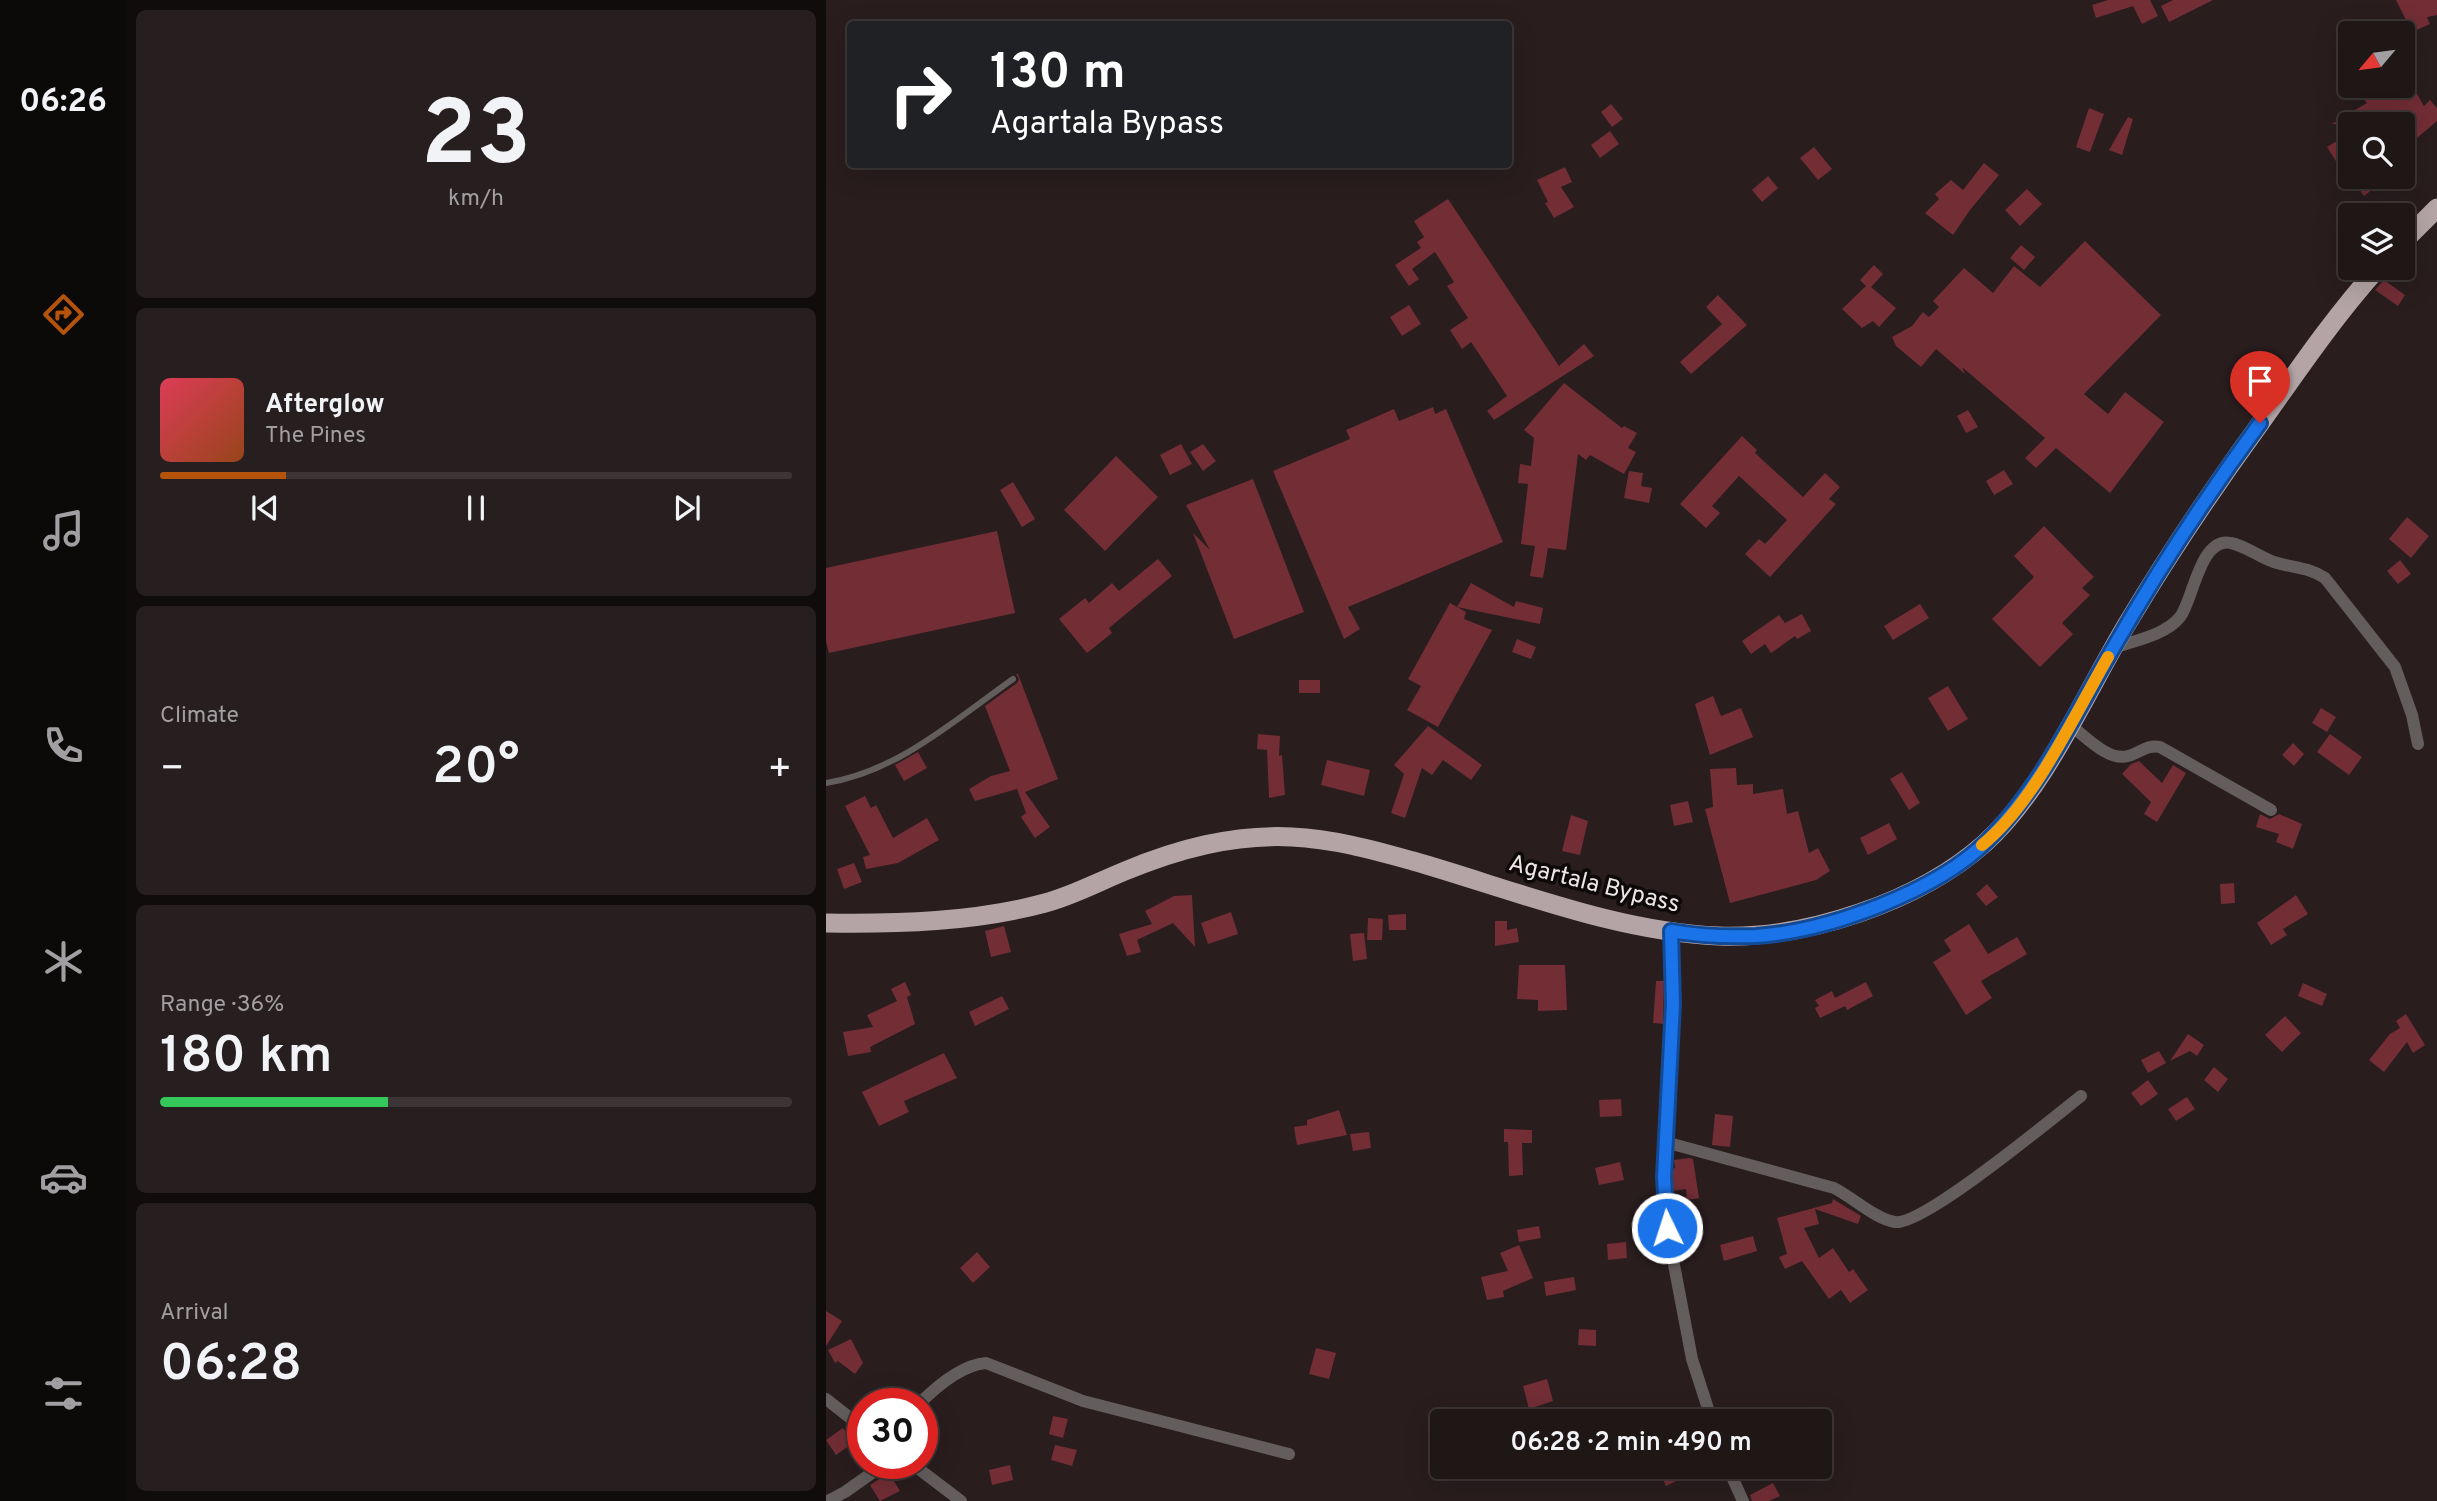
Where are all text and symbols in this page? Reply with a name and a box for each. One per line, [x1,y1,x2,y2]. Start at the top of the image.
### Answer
north arrow [2338,21,2415,98]
map controls [2338,21,2415,280]
text: 130 m [990,44,1126,106]
icon: right [875,49,966,140]
text: 23 [421,82,531,197]
text: 06:26 [19,83,107,123]
text: Agartala Bypass [990,105,1224,145]
button: search [2338,112,2415,189]
text: km/h [448,185,504,214]
button: layers [2338,203,2415,280]
icon: directions [39,290,88,339]
pin [2230,351,2290,423]
icon: arrive [2241,362,2279,400]
text: Afterglow [265,389,385,422]
text: The Pines [265,422,366,451]
icon: previous [246,489,284,527]
icon: pause [457,489,495,527]
icon: next [668,489,706,527]
icon: music [39,506,88,555]
text: Climate [160,702,239,731]
icon: phone [39,721,88,770]
text: 20° [432,736,520,802]
text: − [160,746,185,795]
text: + [767,746,792,795]
street label: Agartala Bypass [1505,849,1683,921]
icon: climate [39,937,88,986]
text: Range · 36% [160,991,284,1020]
text: 180 km [160,1025,333,1091]
icon: car [39,1153,88,1202]
position arrow [1630,1191,1704,1265]
text: Arrival [160,1299,229,1328]
text: 06:28 [160,1333,302,1399]
icon: filters [39,1369,88,1418]
speed limit sign: 30 [847,1388,938,1479]
text: 06:28 · 2 min · 490 m [1510,1427,1752,1460]

